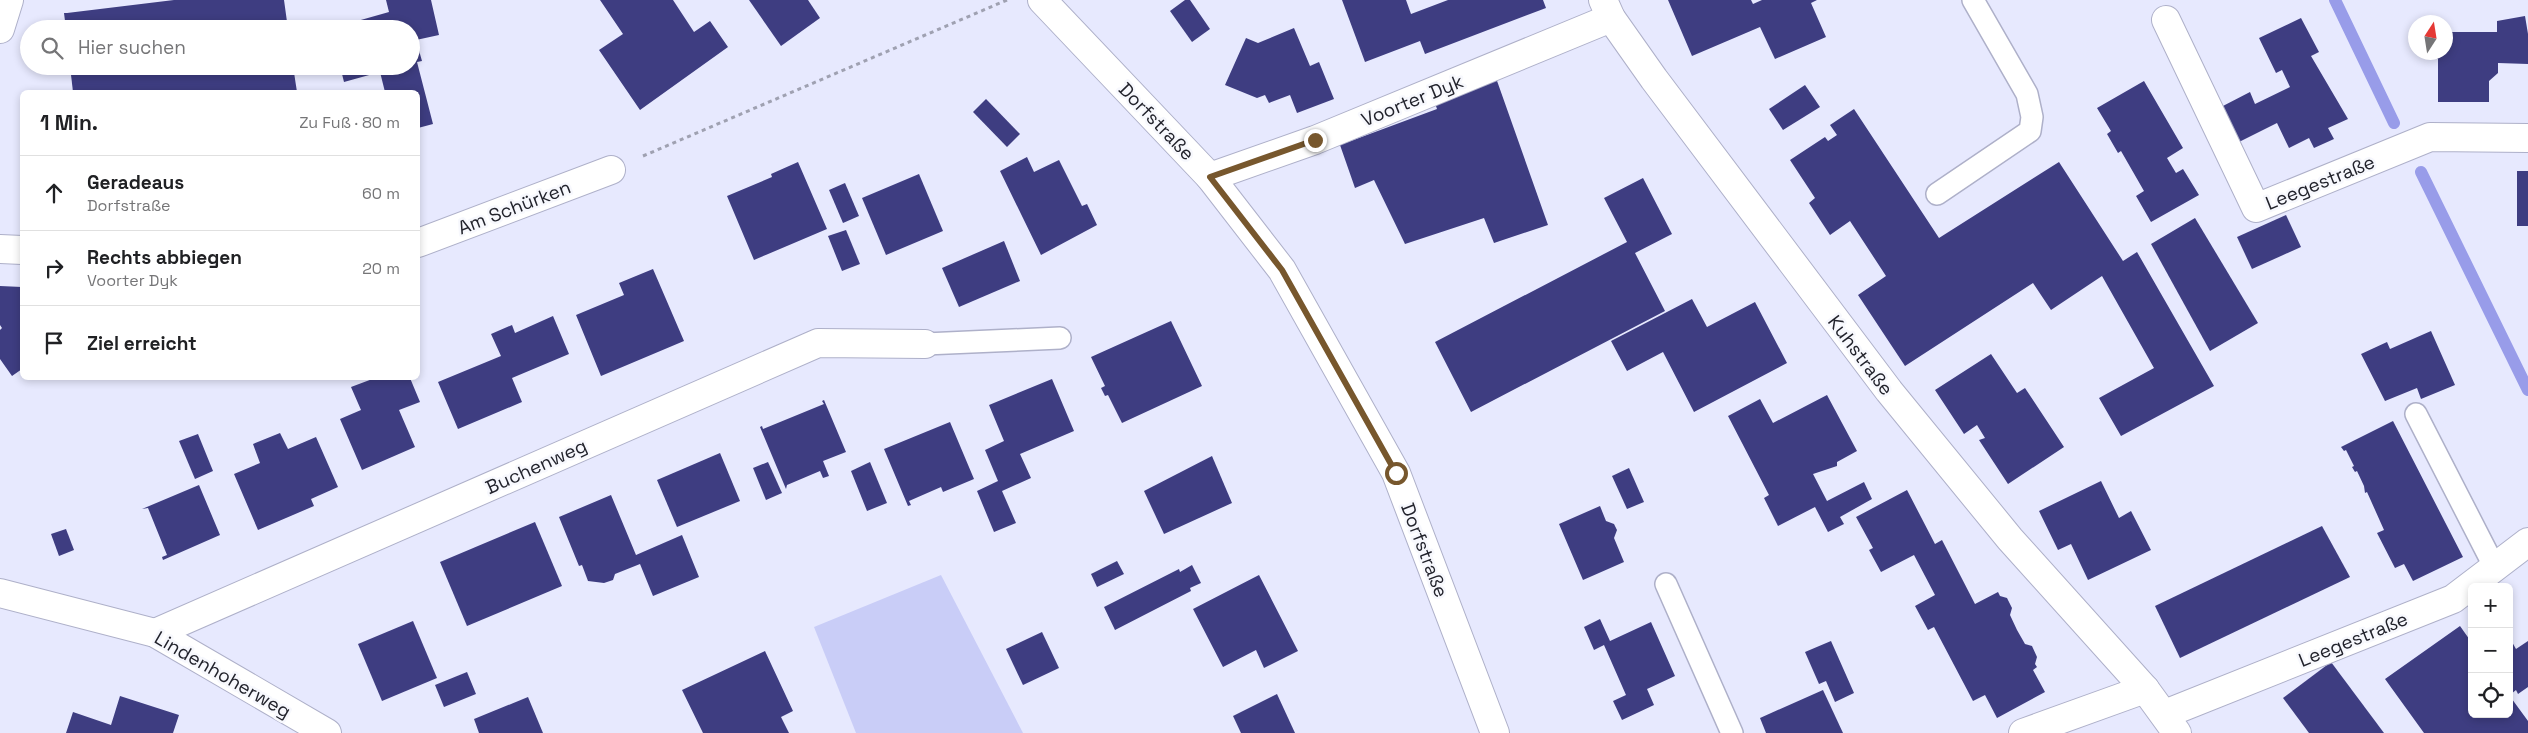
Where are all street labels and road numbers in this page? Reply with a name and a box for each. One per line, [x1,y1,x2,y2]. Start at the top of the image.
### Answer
street label: Voorter Dyk [1358,69,1467,132]
street label: Dorfstraße [1113,77,1200,166]
street label: Leegestraße [2262,149,2379,216]
street label: Am Schürken [454,174,574,240]
street label: Kuhstraße [1822,310,1899,400]
street label: Buchenweg [482,433,591,500]
street label: Dorfstraße [1395,499,1454,601]
street label: Leegestraße [2295,606,2412,673]
street label: Lindenhoherweg [150,625,296,724]

